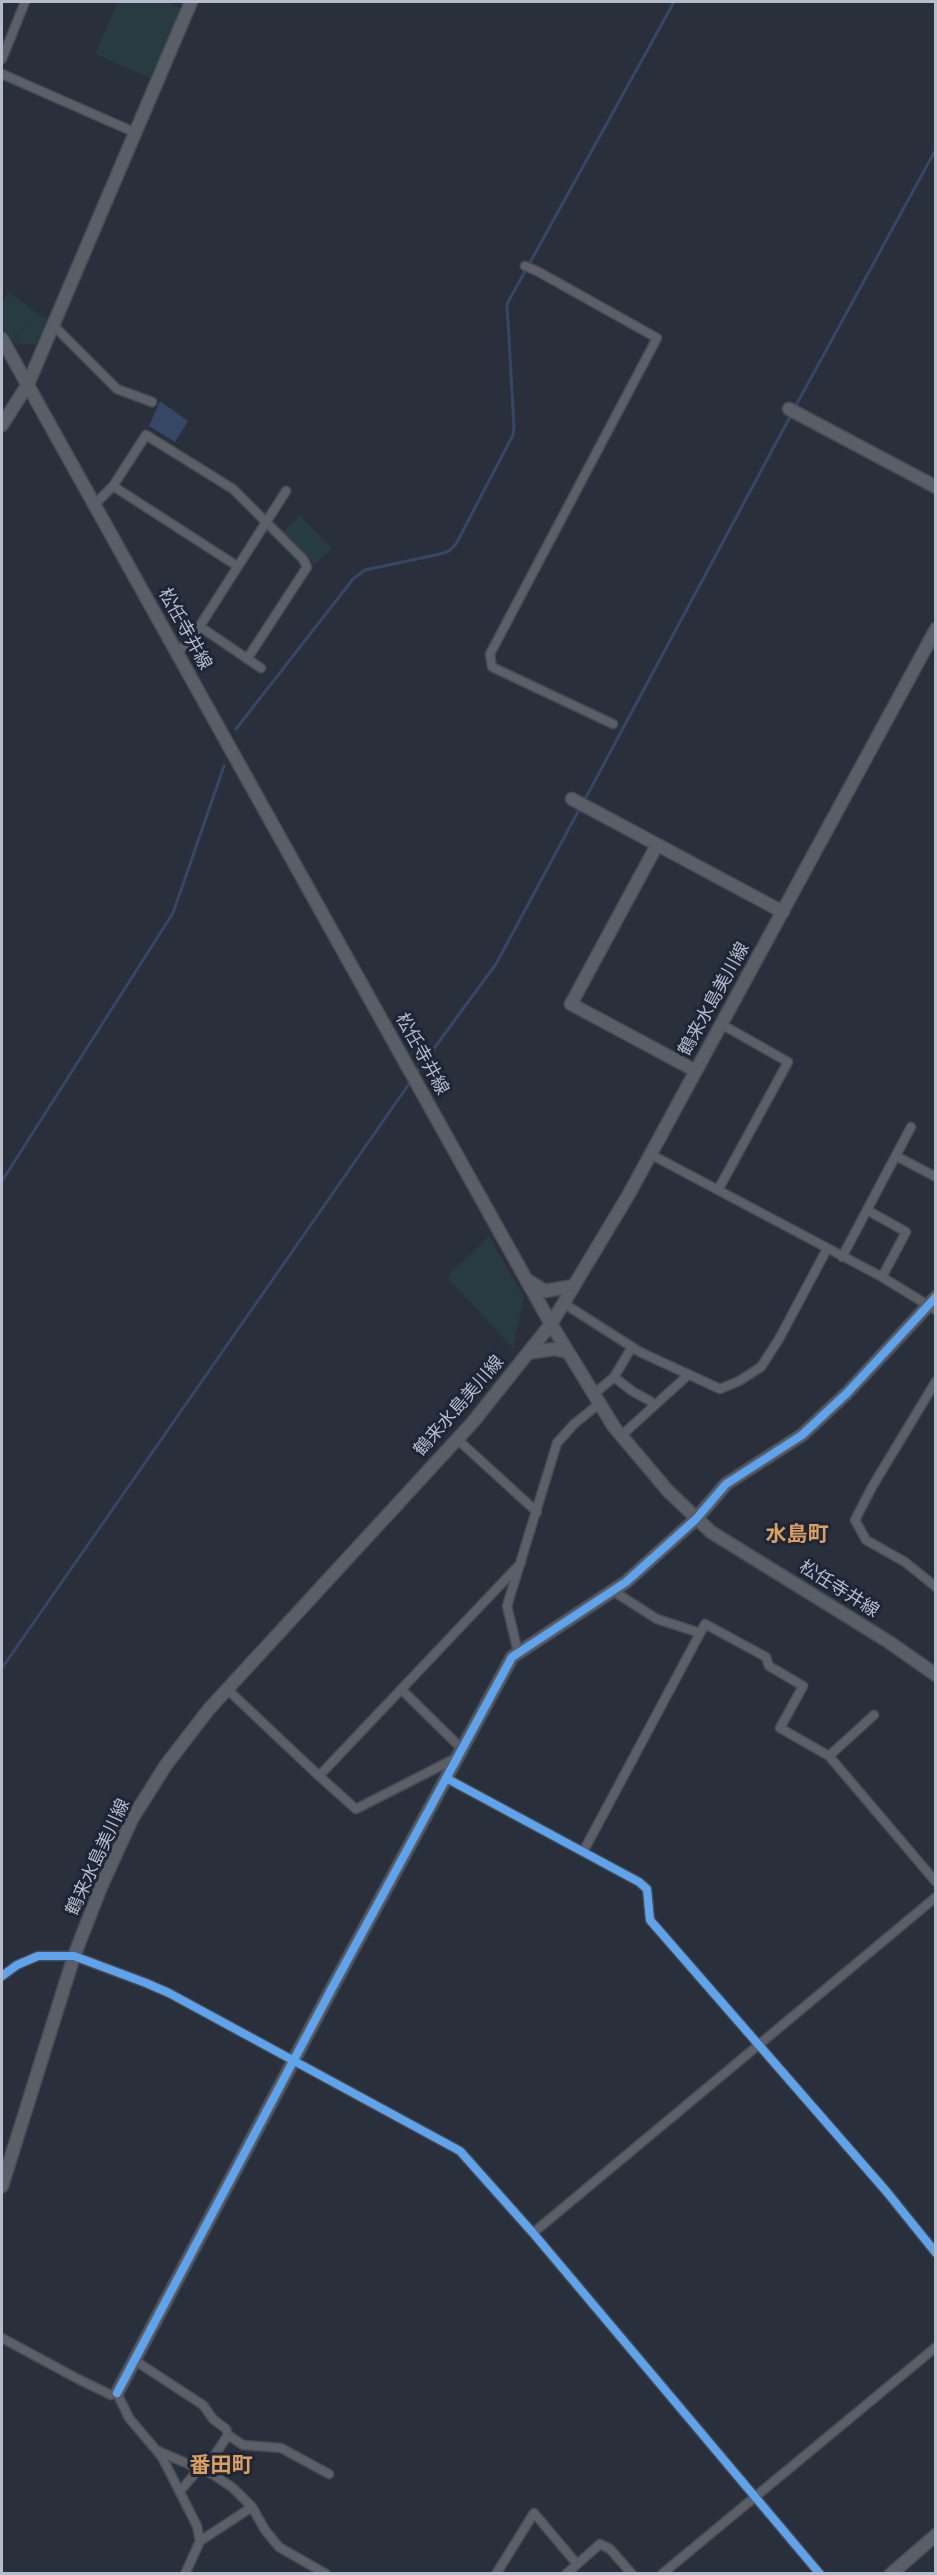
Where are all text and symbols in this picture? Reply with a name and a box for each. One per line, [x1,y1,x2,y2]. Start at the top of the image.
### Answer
street label: 松任寺井線 [154,584,216,674]
street label: 鶴来水島美川線 [674,939,754,1059]
street label: 松任寺井線 [391,1009,453,1099]
street label: 鶴来水島美川線 [410,1351,508,1461]
district label: 水島町 [766,1522,828,1548]
street label: 松任寺井線 [795,1556,883,1622]
street label: 鶴来水島美川線 [62,1795,134,1919]
district label: 番田町 [190,2453,252,2479]

